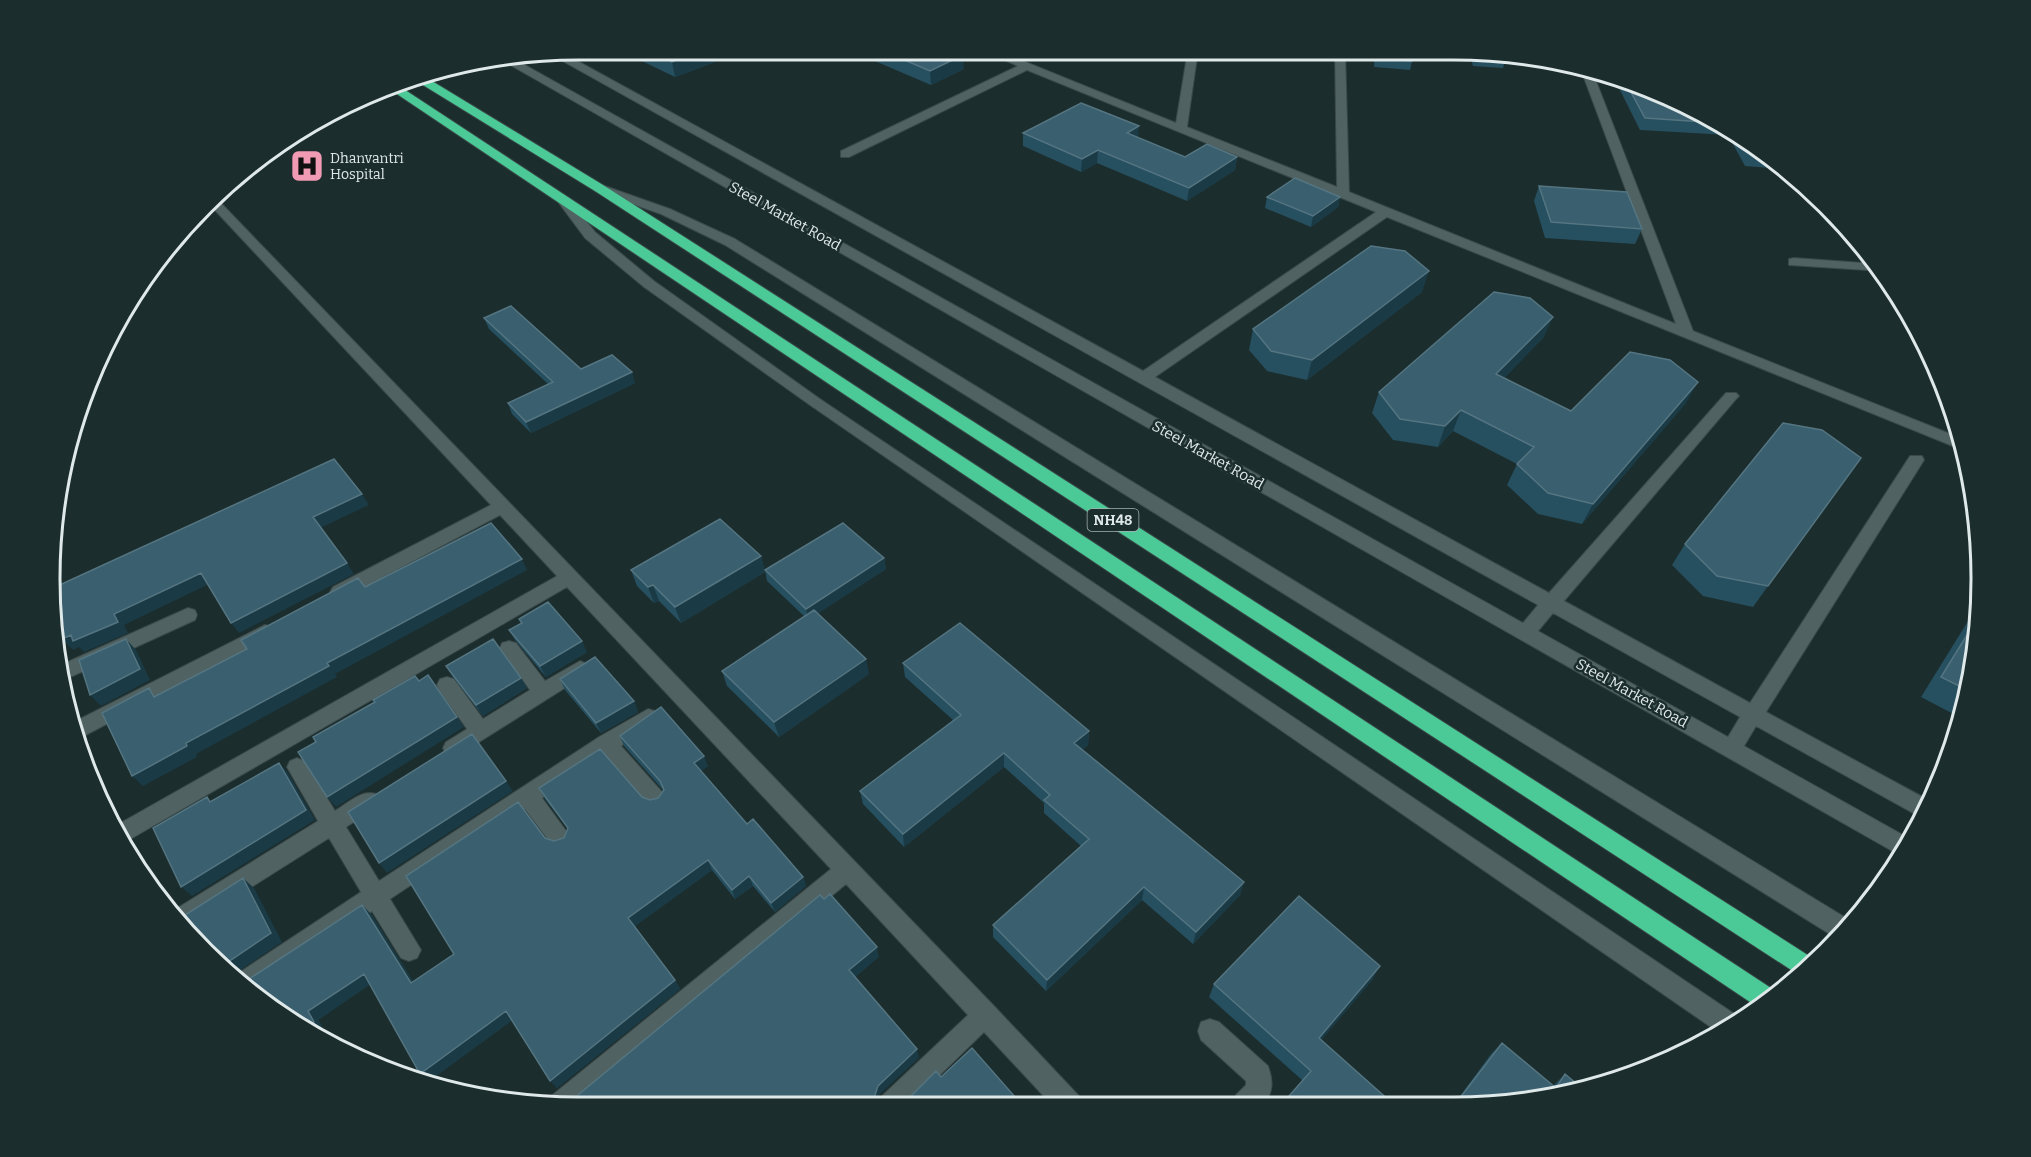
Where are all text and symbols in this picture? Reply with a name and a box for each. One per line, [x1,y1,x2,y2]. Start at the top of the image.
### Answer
hospital icon: Dhanvantri Hospital [289,148,325,184]
place label: Dhanvantri Hospital [330,150,404,183]
street label: Steel Market Road [726,178,844,254]
street label: Steel Market Road [1149,417,1267,493]
road number: NH48 [1088,509,1138,531]
street label: Steel Market Road [1573,655,1691,731]

